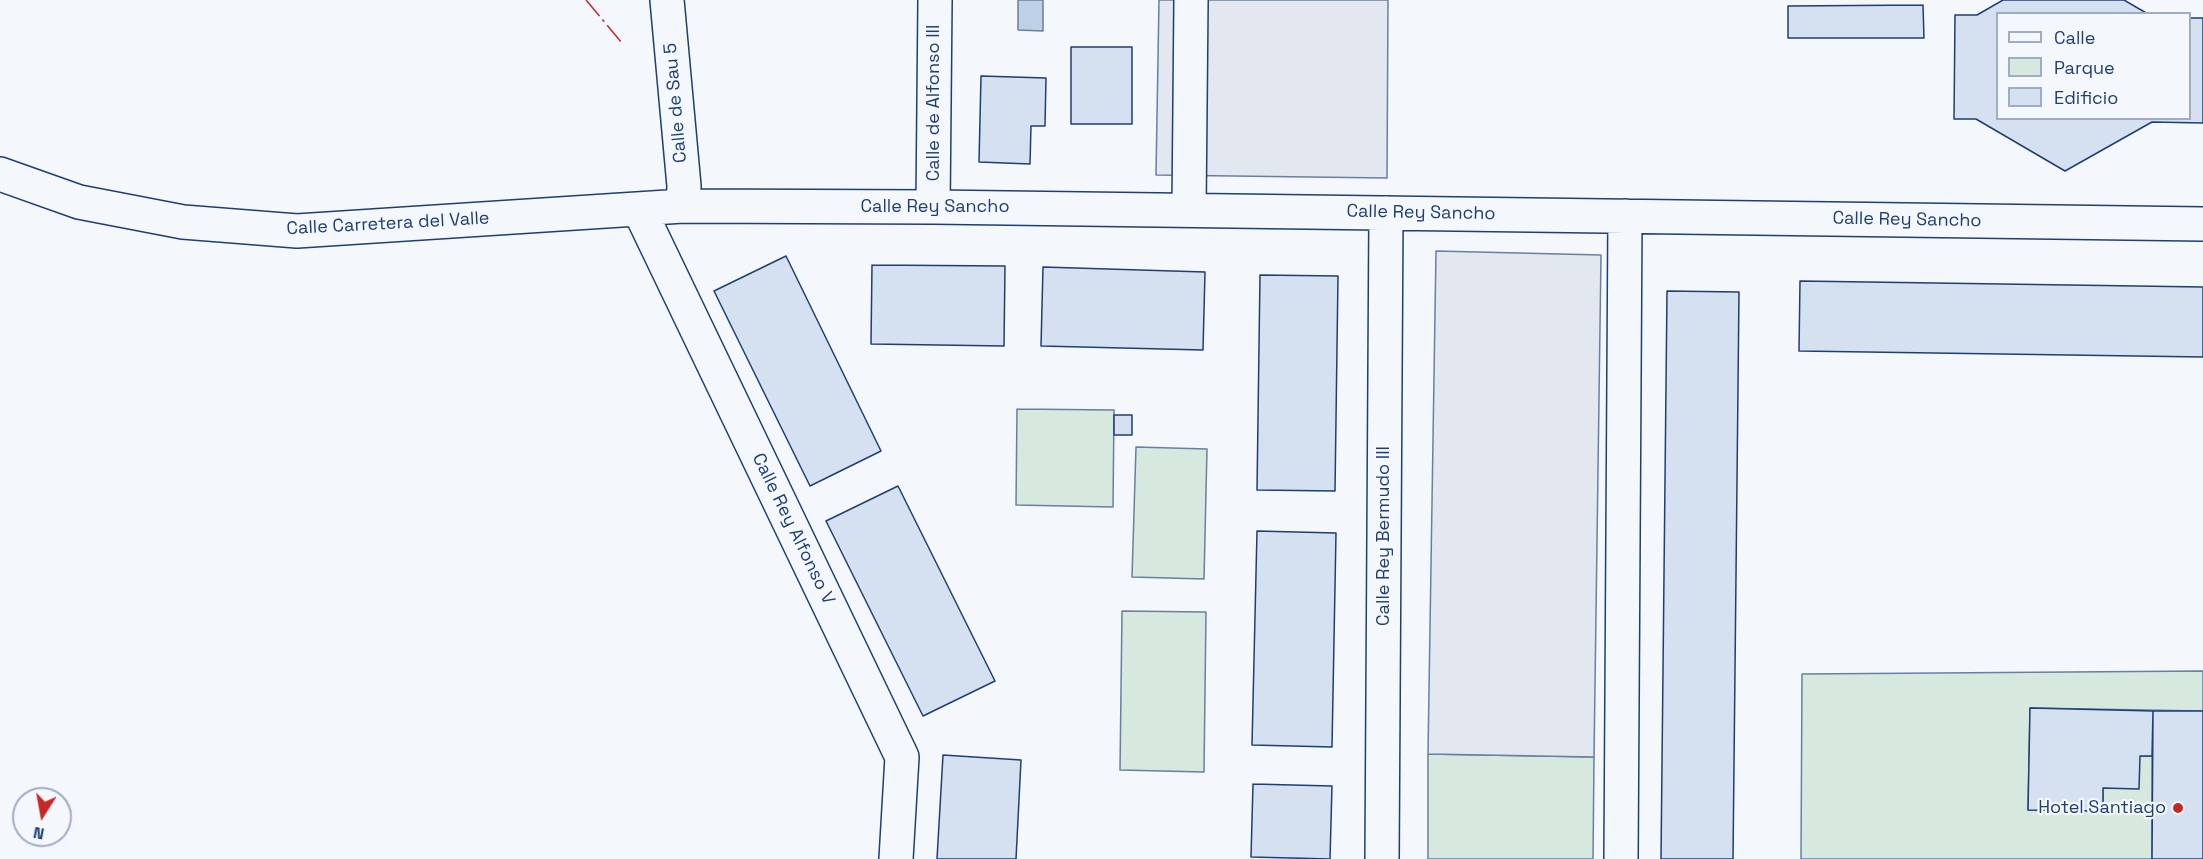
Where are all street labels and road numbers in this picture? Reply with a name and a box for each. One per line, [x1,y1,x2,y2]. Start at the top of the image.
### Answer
street label: Calle de Alfonso III [923,25,945,181]
street label: Calle de Sau 5 [660,42,692,164]
street label: Calle Rey Sancho [860,196,1010,218]
street label: Calle Rey Sancho [1346,201,1496,225]
street label: Calle Carretera del Valle [286,208,490,240]
street label: Calle Rey Sancho [1832,208,1982,232]
street label: Calle Rey Bermudo III [1373,446,1395,626]
street label: Calle Rey Alfonso V [747,450,839,608]

